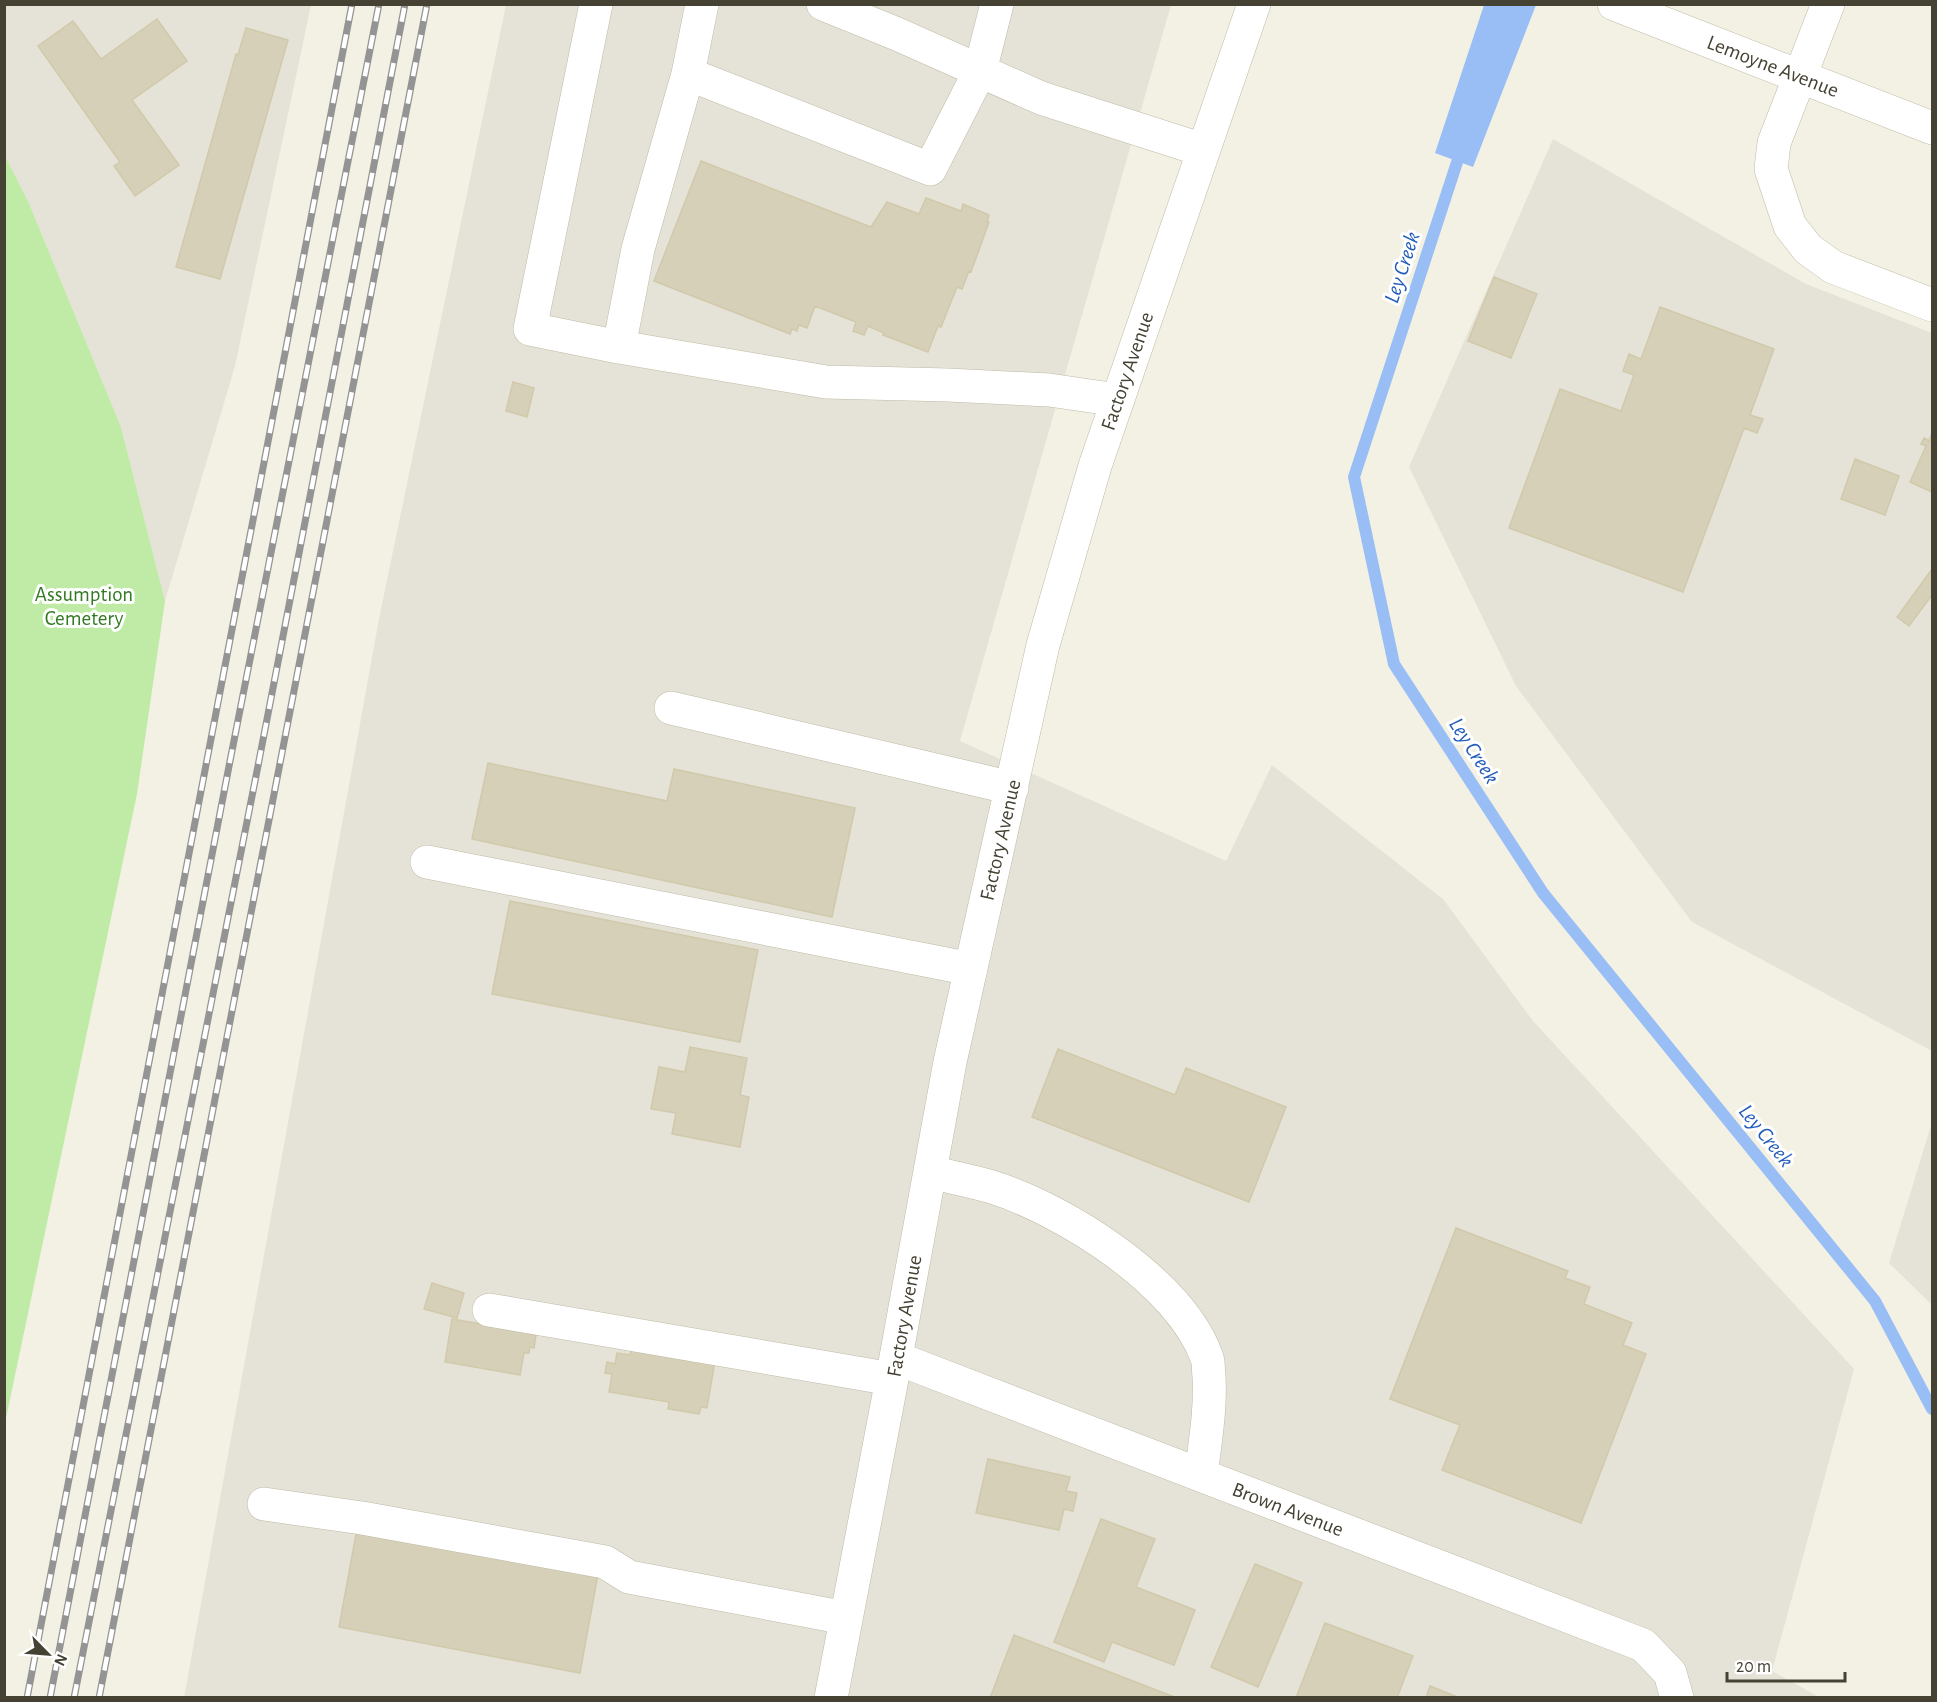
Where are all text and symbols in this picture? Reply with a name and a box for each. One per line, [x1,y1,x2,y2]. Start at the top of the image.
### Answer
street label: Lemoyne Avenue [1704,32,1842,101]
water label: Ley Creek [1380,229,1424,306]
street label: Factory Avenue [1097,309,1157,433]
park label: Assumption Cemetery [35,584,133,629]
water label: Ley Creek [1445,714,1503,787]
street label: Factory Avenue [976,778,1025,903]
water label: Ley Creek [1735,1100,1798,1171]
street label: Factory Avenue [883,1253,926,1379]
street label: Brown Avenue [1229,1479,1346,1540]
north arrow [18,1624,78,1684]
scale bar [1727,1645,1846,1683]
text: N [51,1651,70,1668]
text: 20 m [1736,1658,1771,1676]

